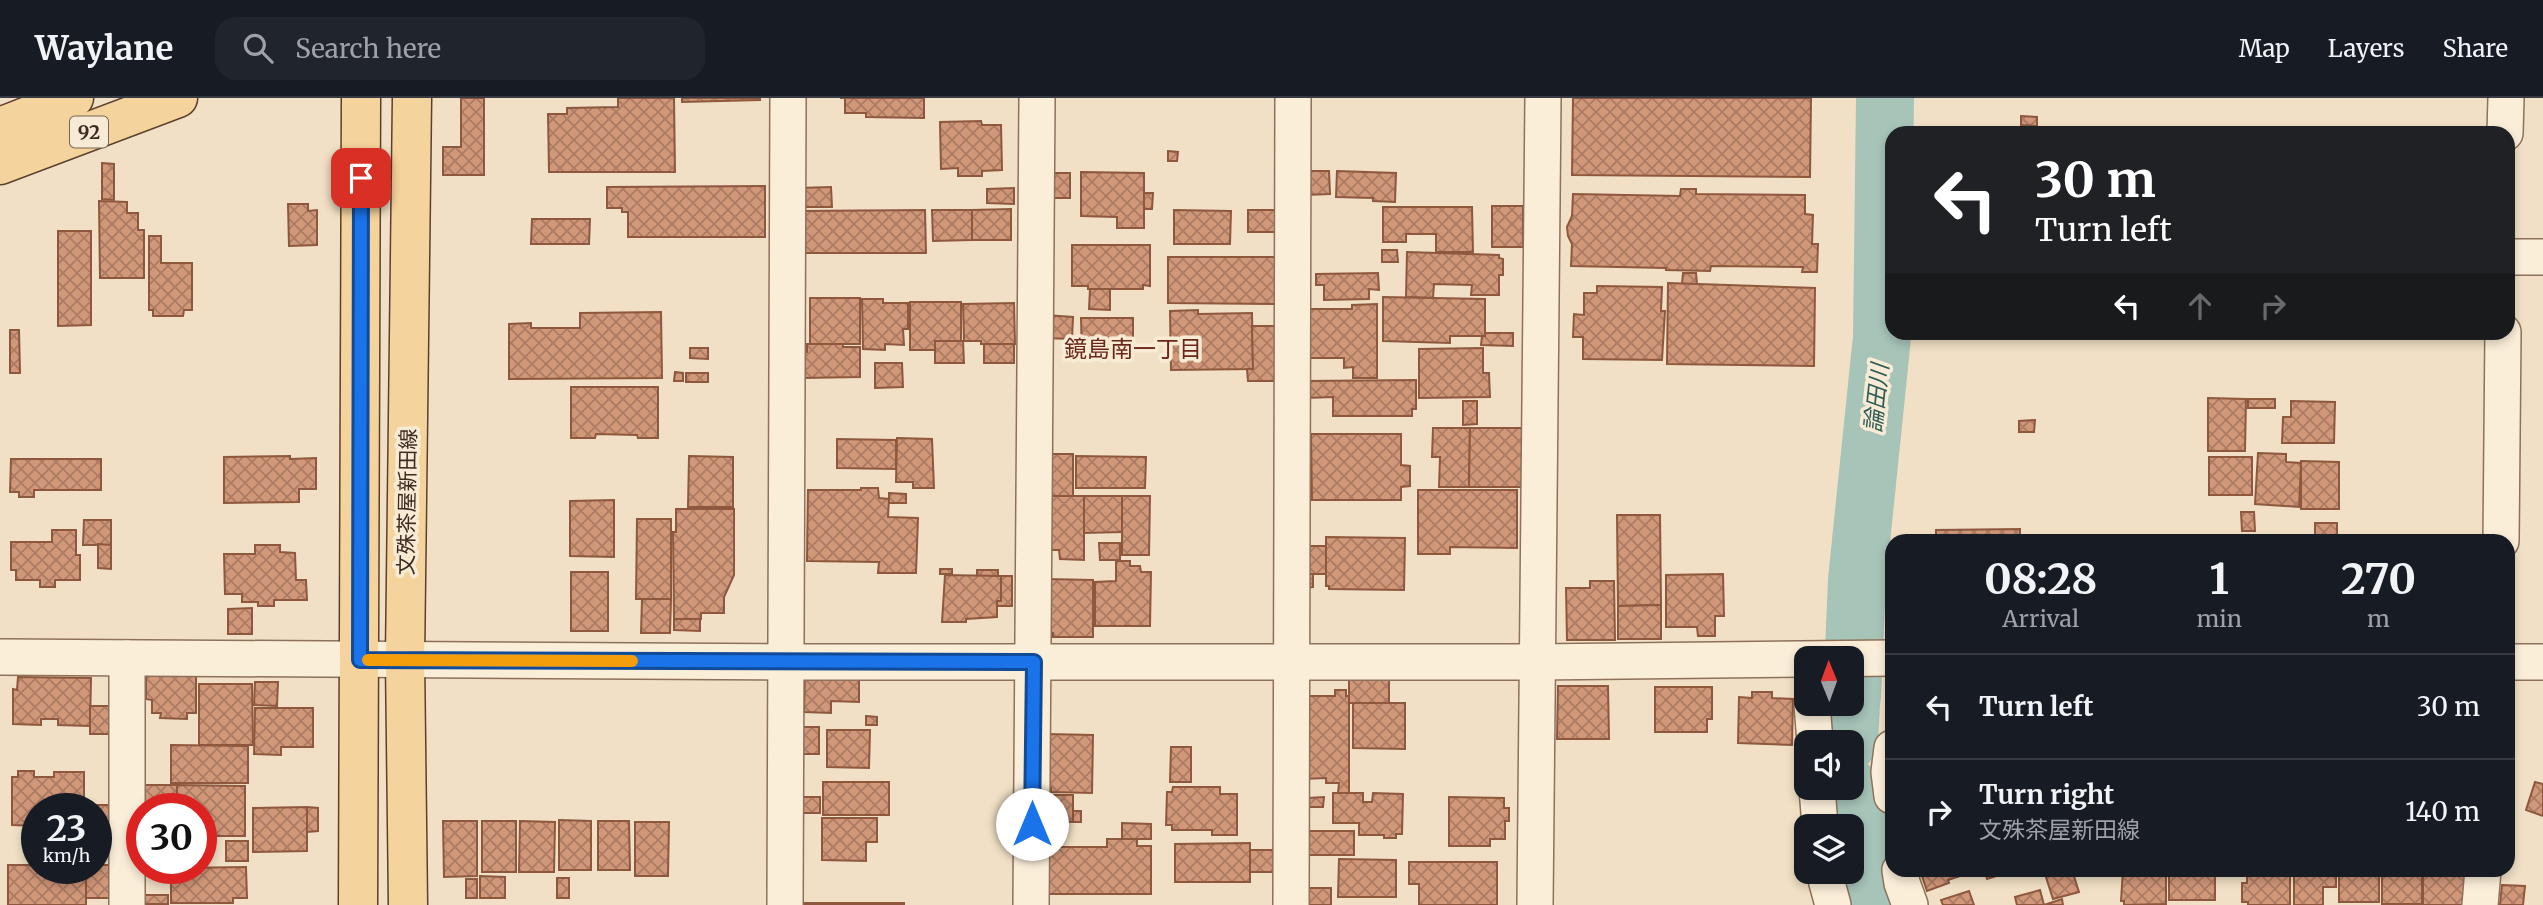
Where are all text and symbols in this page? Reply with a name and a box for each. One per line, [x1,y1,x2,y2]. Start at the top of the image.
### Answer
search box [215,17,705,80]
text: Waylane [35,28,173,69]
icon: search [239,29,277,67]
text: Search here [295,32,441,65]
text: Map [2239,33,2290,64]
text: Layers [2328,33,2404,64]
text: Share [2442,33,2508,64]
road number: 92 [70,116,108,148]
pin [331,148,391,208]
text: 30 m [2035,149,2156,210]
icon: left [1920,154,2011,245]
icon: arrive [342,159,380,197]
text: Turn left [2035,210,2172,250]
icon: left [2108,287,2146,325]
icon: ahead [2181,287,2219,325]
icon: right [2254,287,2292,325]
district label: 鏡島南一丁目 [1064,334,1202,363]
water label: 論田川 [1858,359,1894,434]
street label: 文殊茶屋新田線 [392,428,422,576]
text: 08:28 [1984,553,2097,605]
text: 1 [2209,553,2229,605]
text: 270 [2341,553,2416,605]
text: Arrival [2002,604,2079,633]
text: min [2196,604,2242,633]
text: m [2367,604,2390,633]
north arrow [1794,646,1864,716]
map controls [1794,646,1864,884]
icon: left [1920,688,1958,726]
text: Turn left [1979,690,2093,723]
text: 30 m [2417,690,2480,723]
button: sound [1794,730,1864,800]
text: Turn right [1979,778,2114,811]
position arrow [995,787,1069,861]
speed limit sign: 30 [126,793,217,884]
icon: right [1920,793,1958,831]
text: 140 m [2405,795,2480,828]
text: 23 [47,807,86,851]
button: layers [1794,814,1864,884]
text: 文殊茶屋新田線 [1979,815,2140,844]
text: km/h [43,844,90,867]

